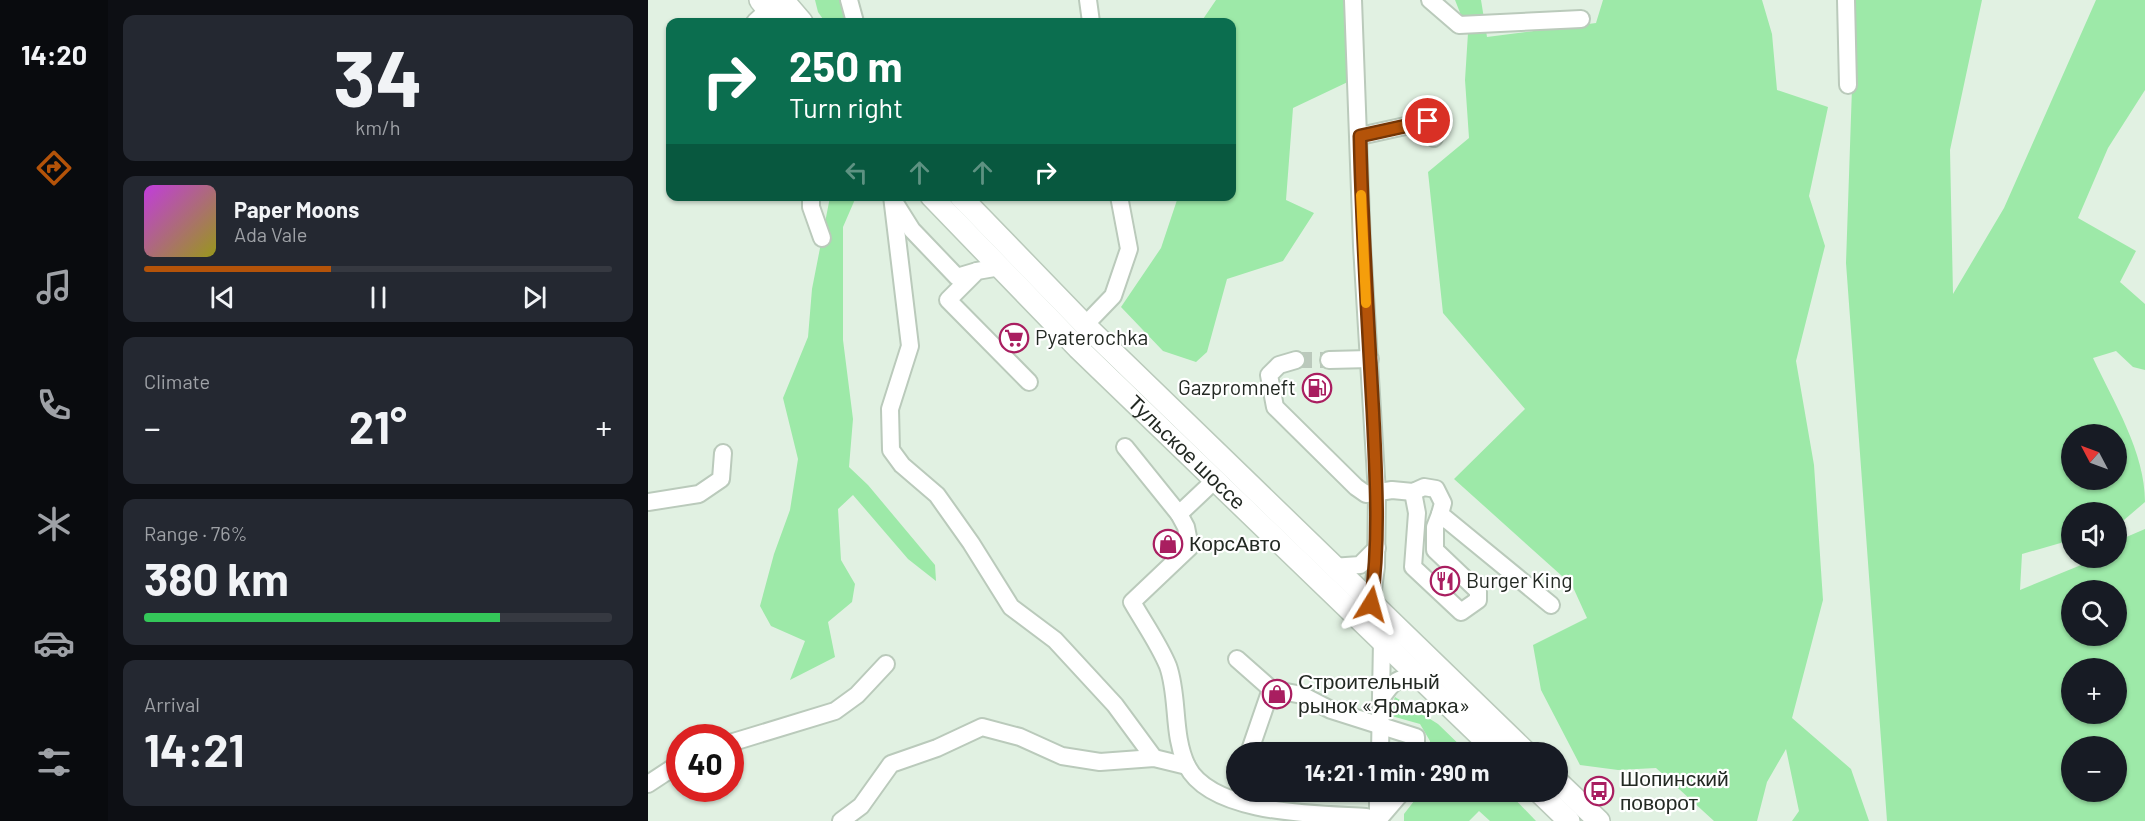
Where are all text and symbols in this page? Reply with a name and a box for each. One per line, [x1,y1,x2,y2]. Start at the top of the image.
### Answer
text: 34 [333,29,423,123]
text: 14:20 [21,38,87,70]
text: 250 m [789,40,903,90]
icon: right [690,42,768,120]
text: Turn right [789,91,903,123]
pin [1402,95,1453,146]
icon: arrive [1411,104,1444,137]
text: km/h [355,115,401,139]
icon: directions [33,147,75,189]
icon: left [840,156,873,189]
icon: ahead [903,156,936,189]
icon: ahead [966,156,999,189]
icon: right [1029,156,1062,189]
text: Paper Moons [234,196,359,222]
text: Ada Vale [234,222,307,246]
icon: music [33,266,75,308]
icon: previous [206,281,239,314]
icon: pause [362,281,395,314]
icon: next [518,281,551,314]
supermarket icon: Pyaterochka [998,322,1030,354]
place label: Pyaterochka [1035,324,1148,349]
text: Climate [144,369,210,393]
fuel station icon: Gazpromneft [1301,372,1333,404]
place label: Gazpromneft [1178,374,1296,399]
icon: phone [33,384,75,426]
street label: Тульское шоссе [1123,389,1251,514]
text: 21° [349,399,407,453]
text: − [144,407,161,447]
text: + [596,407,612,447]
north arrow [2061,424,2127,490]
map controls [2061,424,2127,802]
button: sound [2061,502,2127,568]
icon: climate [33,503,75,545]
text: Range · 76% [144,521,248,545]
shop icon: КорсАвто [1152,528,1184,560]
place label: КорсАвто [1189,530,1281,555]
text: 380 km [144,551,289,605]
restaurant icon: Burger King [1429,565,1461,597]
place label: Burger King [1466,567,1573,592]
position arrow [1339,572,1403,636]
button: search [2061,580,2127,646]
icon: car [33,622,75,664]
button: + [2061,658,2127,724]
place label: Строительный рынок «Ярмарка» [1298,668,1470,717]
shop icon: Строительный рынок «Ярмарка» [1261,678,1293,710]
text: Arrival [144,692,200,716]
text: 14:21 [144,722,244,776]
speed limit sign: 40 [666,724,744,802]
button: − [2061,736,2127,802]
icon: filters [33,741,75,783]
text: 14:21 · 1 min · 290 m [1305,759,1489,785]
place label: Шопинский поворот [1620,765,1729,814]
bus stop icon: Шопинский поворот [1583,775,1615,807]

